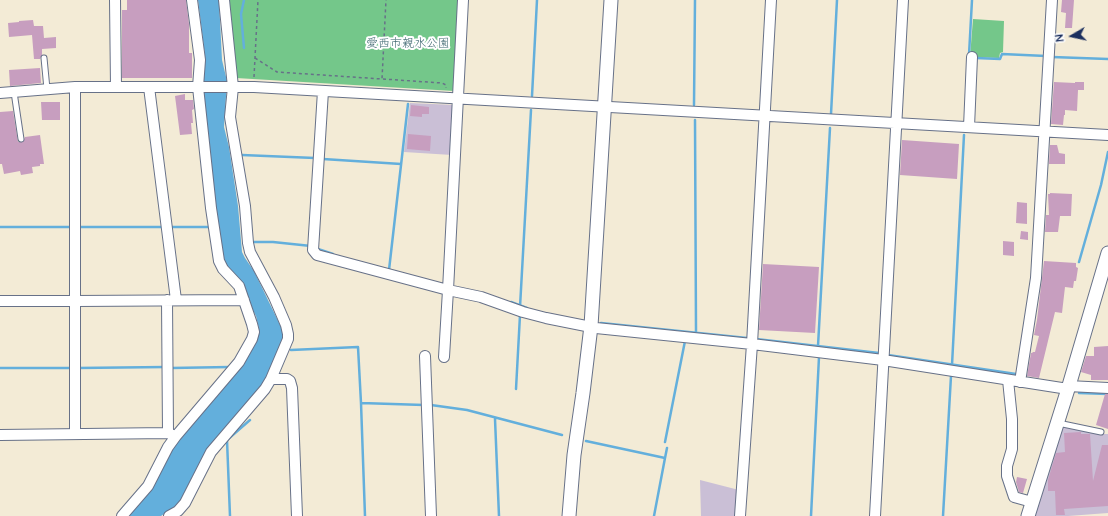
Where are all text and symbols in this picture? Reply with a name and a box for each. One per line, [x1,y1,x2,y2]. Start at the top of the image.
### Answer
north arrow [1052,16,1092,56]
text: N [1052,33,1068,43]
park label: 愛西市親水公園 [366,37,450,51]

